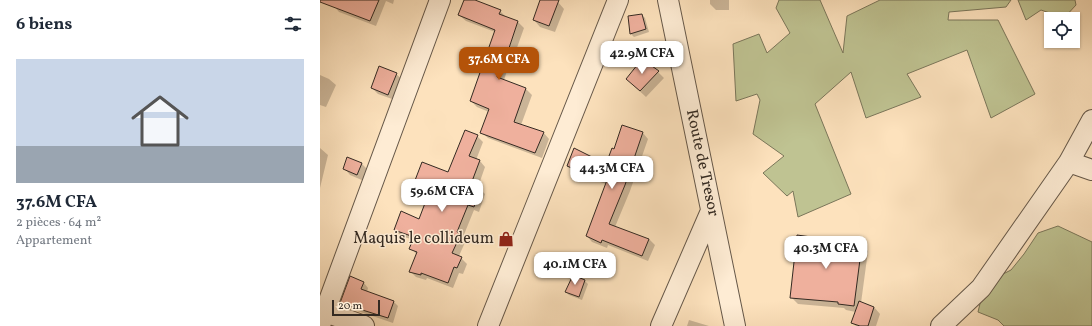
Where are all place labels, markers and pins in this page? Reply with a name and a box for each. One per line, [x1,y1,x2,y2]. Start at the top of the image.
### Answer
pin: 42.9M CFA [596,41,688,75]
pin: 37.6M CFA [453,47,545,81]
pin: 44.3M CFA [566,156,658,190]
pin: 59.6M CFA [396,179,488,213]
place label: Maquis le collideum [353,228,494,250]
shop icon: Maquis le collideum [497,230,515,248]
pin: 40.3M CFA [780,236,872,270]
pin: 40.1M CFA [529,252,621,286]

